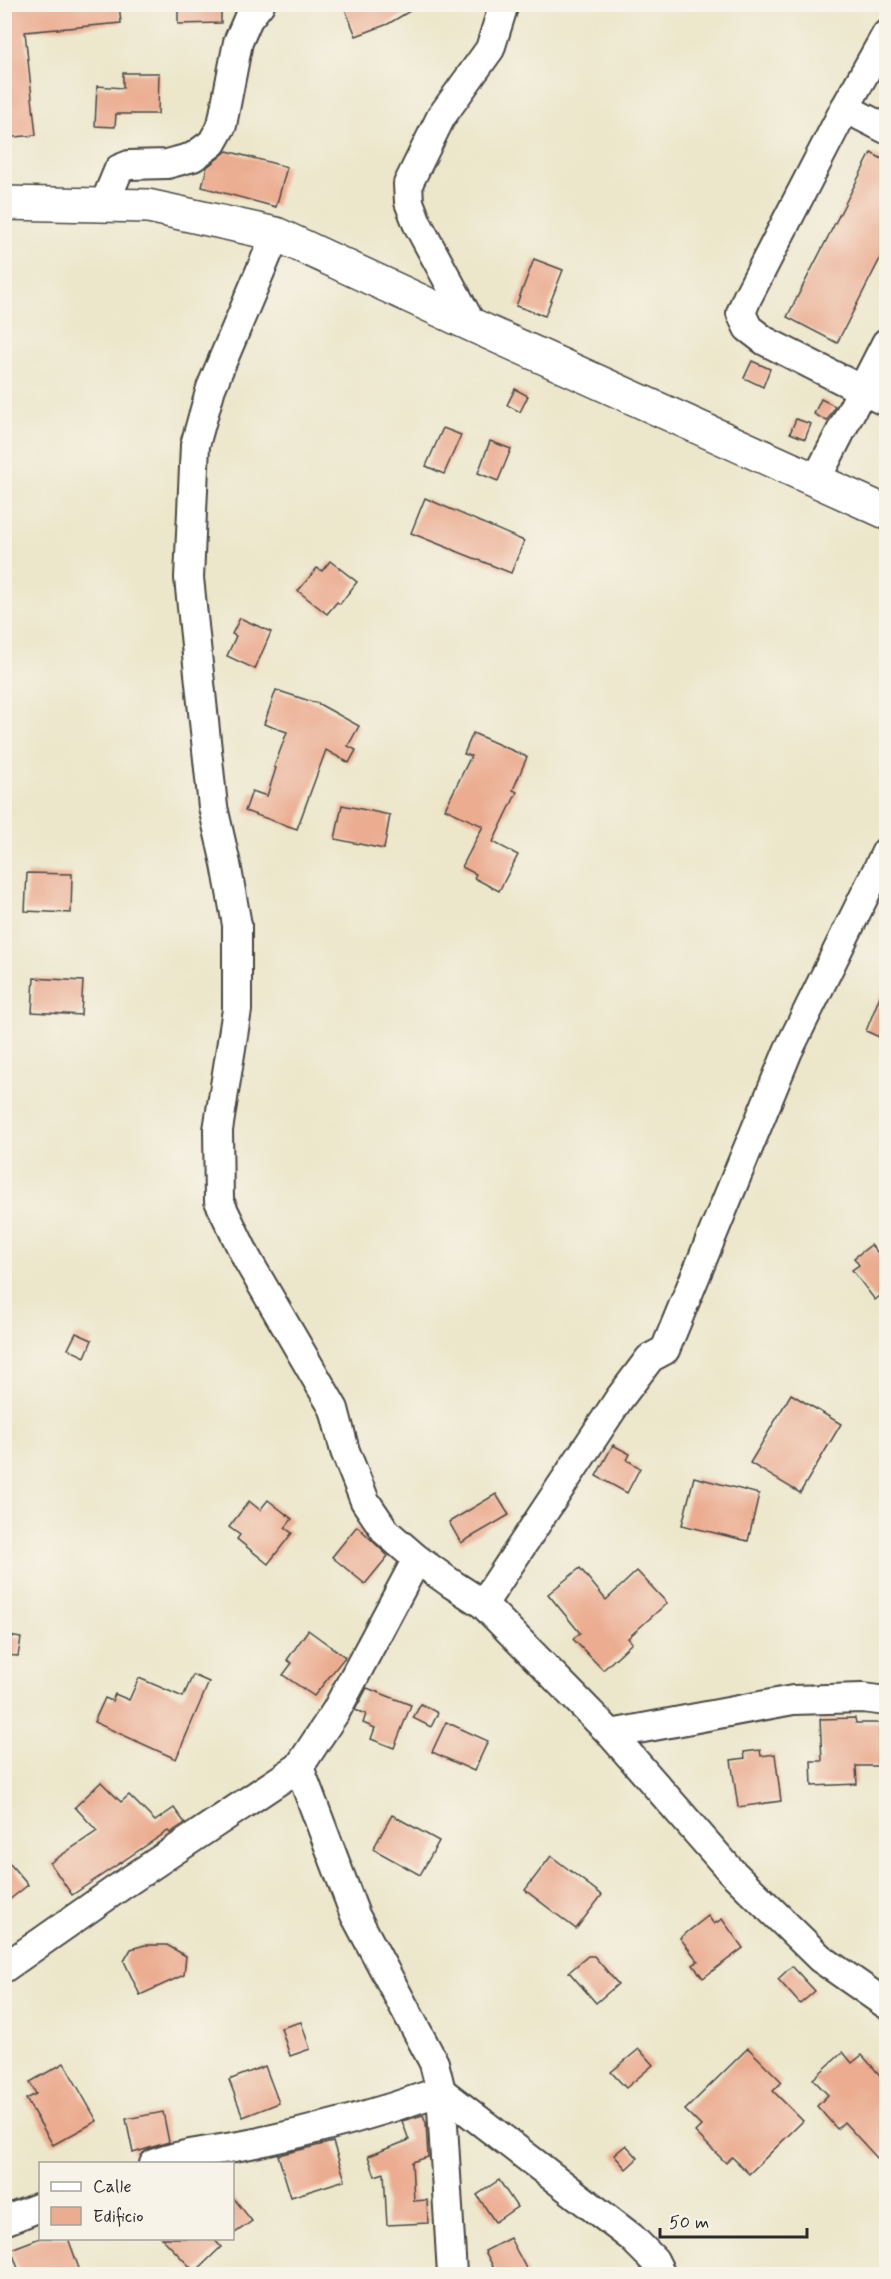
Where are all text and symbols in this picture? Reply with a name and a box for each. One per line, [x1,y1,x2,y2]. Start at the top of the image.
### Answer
legend [39,2162,234,2240]
text: Calle [93,2175,132,2199]
scale bar [660,2201,807,2239]
text: Edificio [93,2205,144,2229]
text: 50 m [669,2211,709,2235]

